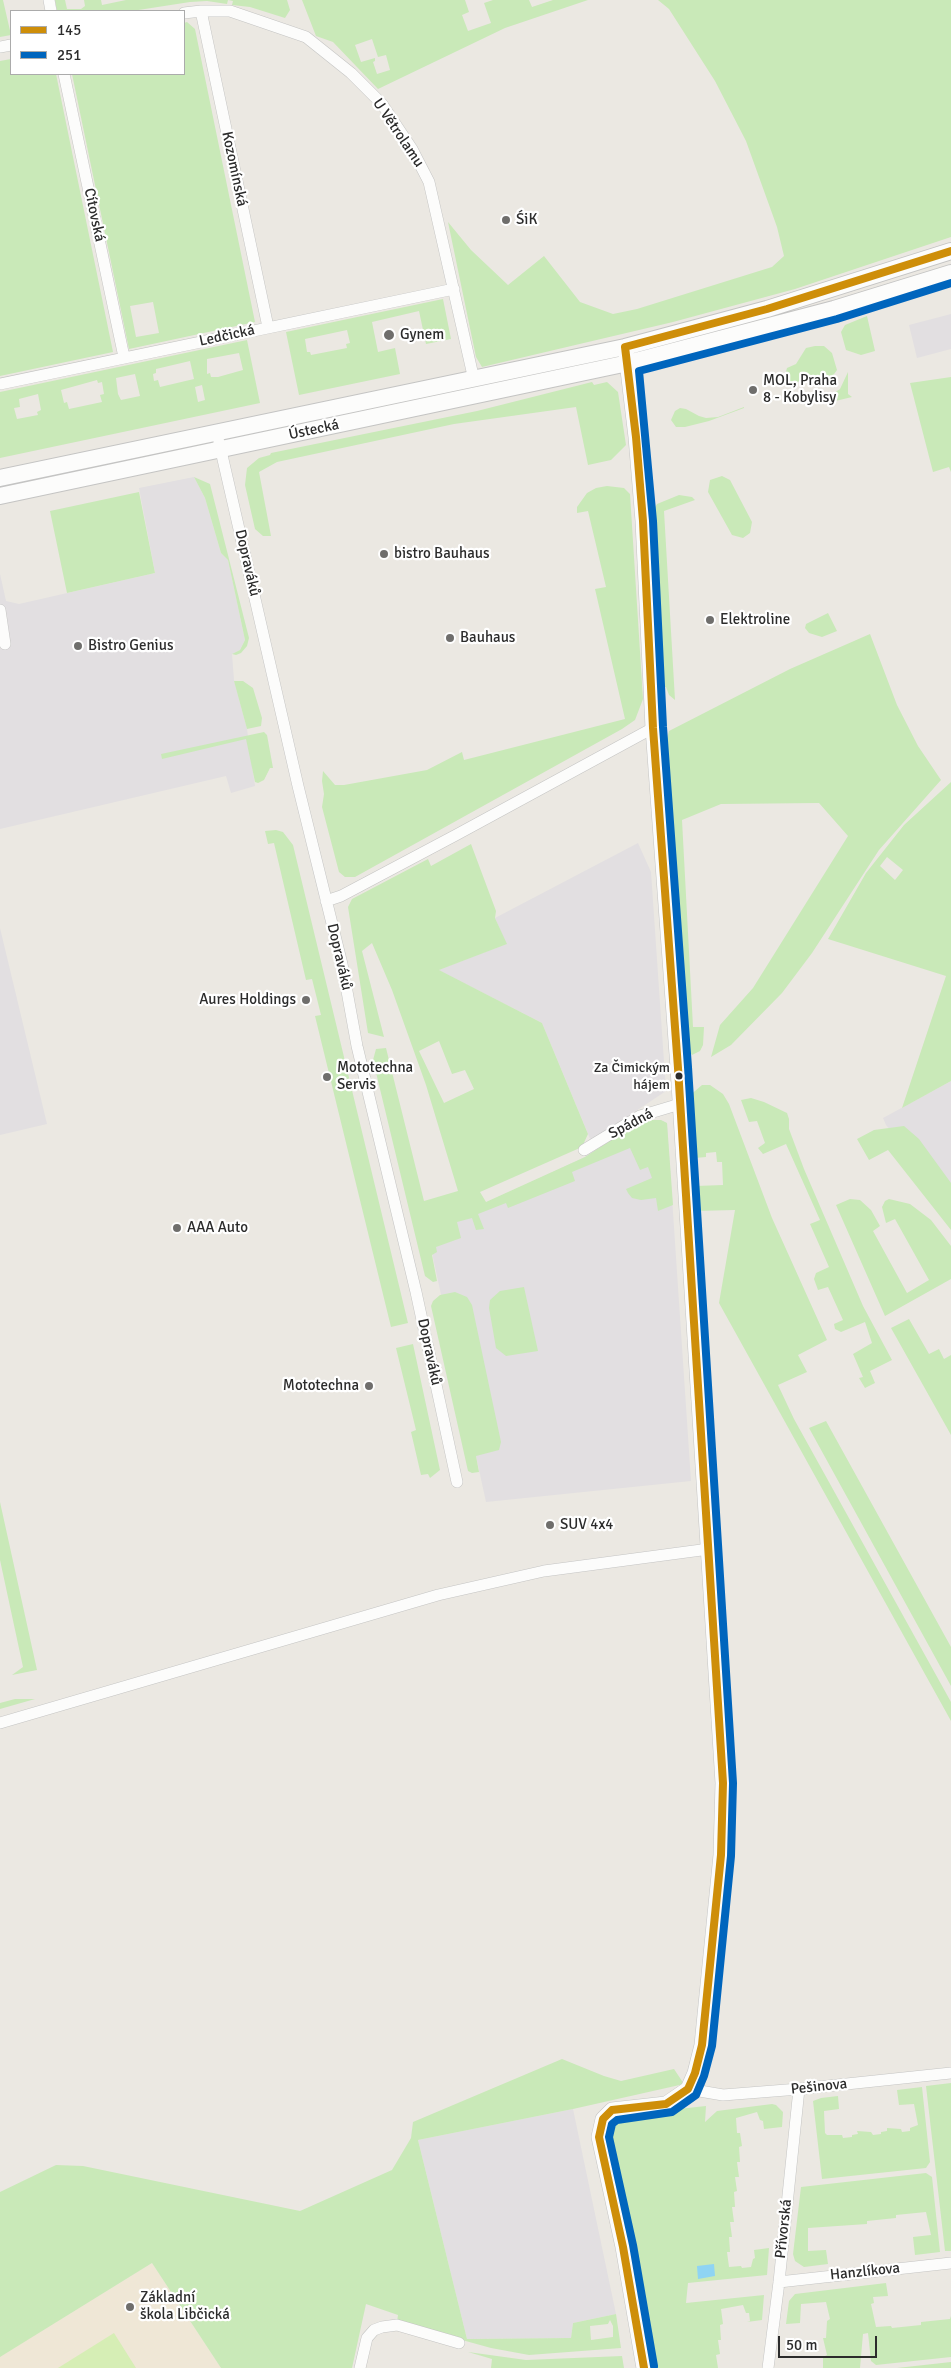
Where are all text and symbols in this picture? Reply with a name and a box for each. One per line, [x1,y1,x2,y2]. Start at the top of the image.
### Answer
legend [10,10,185,75]
text: 145 [57,21,81,39]
text: 251 [57,46,81,64]
street label: U Větrolamu [368,95,428,171]
street label: Kozomínská [217,130,251,208]
street label: Cítovská [80,187,108,243]
place label: ŚiK [516,211,537,229]
marker: ŚiK [500,214,512,226]
street label: Ledčická [198,321,256,351]
place label: Gynem [400,326,444,344]
marker: Gynem [382,328,396,342]
place label: MOL, Praha 8 - Kobylisy [763,372,837,407]
marker: MOL, Praha 8 - Kobylisy [747,384,759,396]
street label: Ústecká [287,416,341,444]
street label: Dopraváků [231,528,263,598]
place label: bistro Bauhaus [394,545,490,563]
marker: bistro Bauhaus [378,548,390,560]
place label: Elektroline [720,611,790,629]
marker: Elektroline [704,614,716,626]
place label: Bauhaus [460,629,515,647]
marker: Bauhaus [444,632,456,644]
place label: Bistro Genius [88,637,173,655]
marker: Bistro Genius [72,640,84,652]
street label: Dopraváků [323,922,355,992]
place label: Aures Holdings [199,991,296,1009]
marker: Aures Holdings [300,994,312,1006]
place label: Mototechna Servis [337,1059,413,1094]
place label: Za Čimickým hájem [594,1060,670,1092]
marker: Mototechna Servis [321,1071,333,1083]
marker: Za Čimickým hájem [674,1071,684,1081]
street label: Spádná [606,1105,656,1143]
place label: AAA Auto [187,1219,248,1237]
marker: AAA Auto [171,1222,183,1234]
street label: Dopraváků [413,1317,445,1387]
place label: Mototechna [283,1377,359,1395]
marker: Mototechna [363,1380,375,1392]
place label: SUV 4x4 [560,1516,613,1534]
marker: SUV 4x4 [544,1519,556,1531]
street label: Pešinova [790,2075,848,2099]
street label: Přívorská [772,2198,796,2260]
street label: Hanzlíkova [829,2259,901,2285]
place label: Základní škola Libčická [140,2289,230,2324]
marker: Základní škola Libčická [124,2301,136,2313]
scale bar [781,2326,880,2358]
text: 50 m [786,2336,817,2354]

